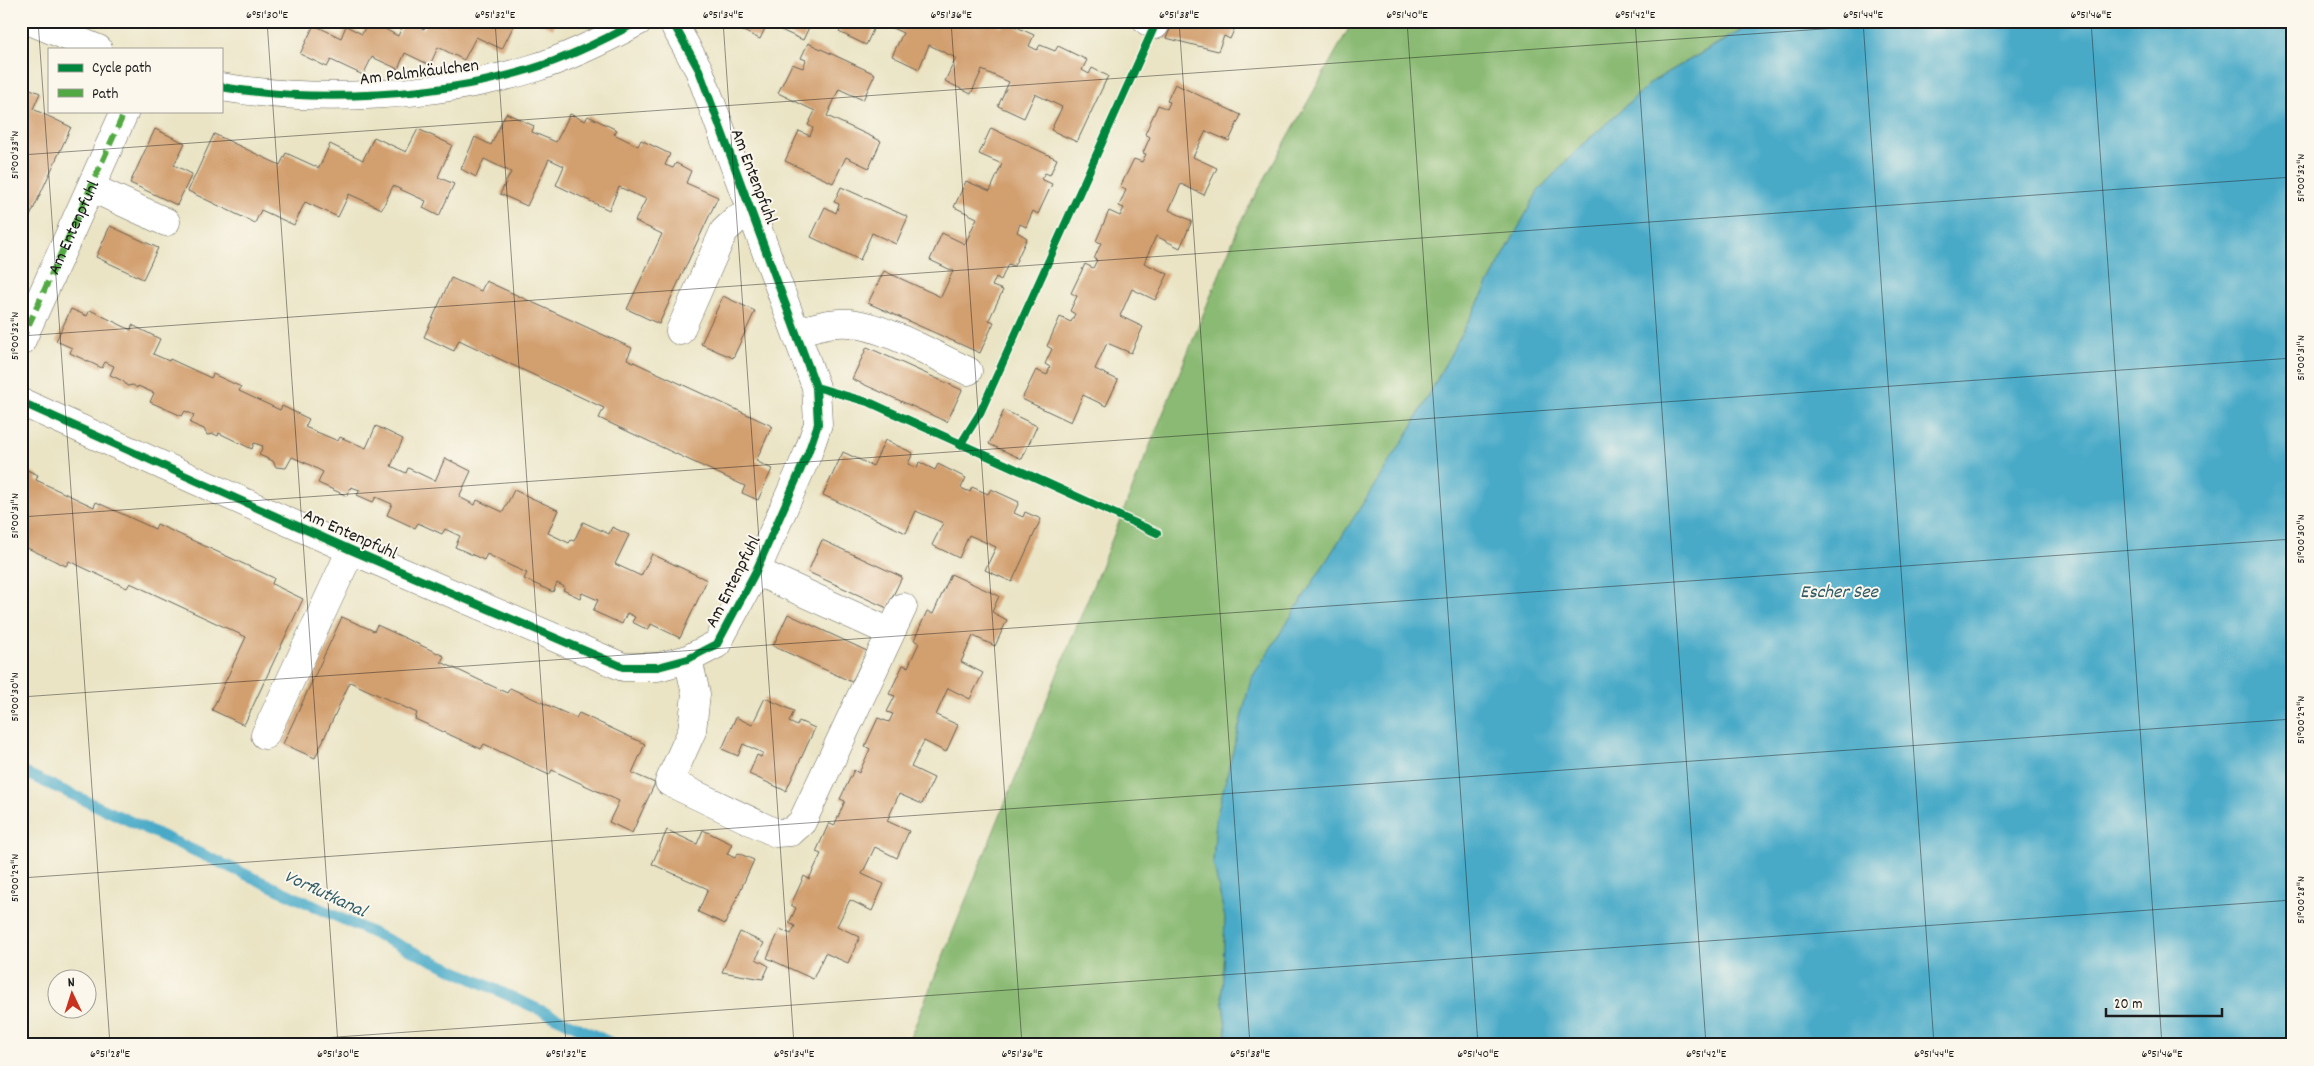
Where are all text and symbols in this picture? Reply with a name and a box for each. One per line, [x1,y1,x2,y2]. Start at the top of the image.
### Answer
text: 6°51'30"E [246,7,288,24]
text: 6°51'32"E [475,7,516,24]
text: 6°51'34"E [703,7,744,24]
text: 6°51'36"E [930,7,972,24]
text: 6°51'38"E [1159,7,1200,24]
text: 6°51'40"E [1386,7,1428,24]
text: 6°51'42"E [1615,7,1656,24]
text: 6°51'44"E [1843,7,1884,24]
text: 6°51'46"E [2071,7,2112,24]
legend [48,48,222,112]
street label: Am Palmkäulchen [358,54,480,93]
text: Cycle path [92,58,152,80]
text: Path [92,84,118,106]
street label: Am Entenpfuhl [723,125,783,229]
text: 51°00'33"N [7,131,24,179]
text: 51°00'32"N [2293,154,2310,202]
street label: Am Entenpfuhl [43,176,107,279]
text: 51°00'32"N [7,312,24,360]
text: 51°00'31"N [2293,335,2310,381]
text: 51°00'31"N [7,493,24,539]
street label: Am Entenpfuhl [299,503,402,567]
text: 51°00'30"N [2293,514,2310,564]
street label: Am Entenpfuhl [700,531,769,633]
water label: Escher See [1800,580,1880,607]
text: 51°00'30"N [7,672,24,722]
text: 51°00'29"N [2293,696,2310,744]
text: 51°00'29"N [7,854,24,902]
water label: Vorflutkanal [279,864,372,927]
text: 51°00'28"N [2293,876,2310,924]
north arrow [48,968,98,1018]
text: N [67,973,75,993]
scale bar [2106,986,2223,1018]
text: 20 m [2114,994,2142,1016]
text: 6°51'28"E [90,1046,131,1063]
text: 6°51'30"E [317,1046,359,1063]
text: 6°51'32"E [546,1046,587,1063]
text: 6°51'34"E [774,1046,815,1063]
text: 6°51'36"E [1001,1046,1043,1063]
text: 6°51'38"E [1230,1046,1271,1063]
text: 6°51'40"E [1457,1046,1499,1063]
text: 6°51'42"E [1686,1046,1727,1063]
text: 6°51'44"E [1914,1046,1955,1063]
text: 6°51'46"E [2142,1046,2183,1063]

